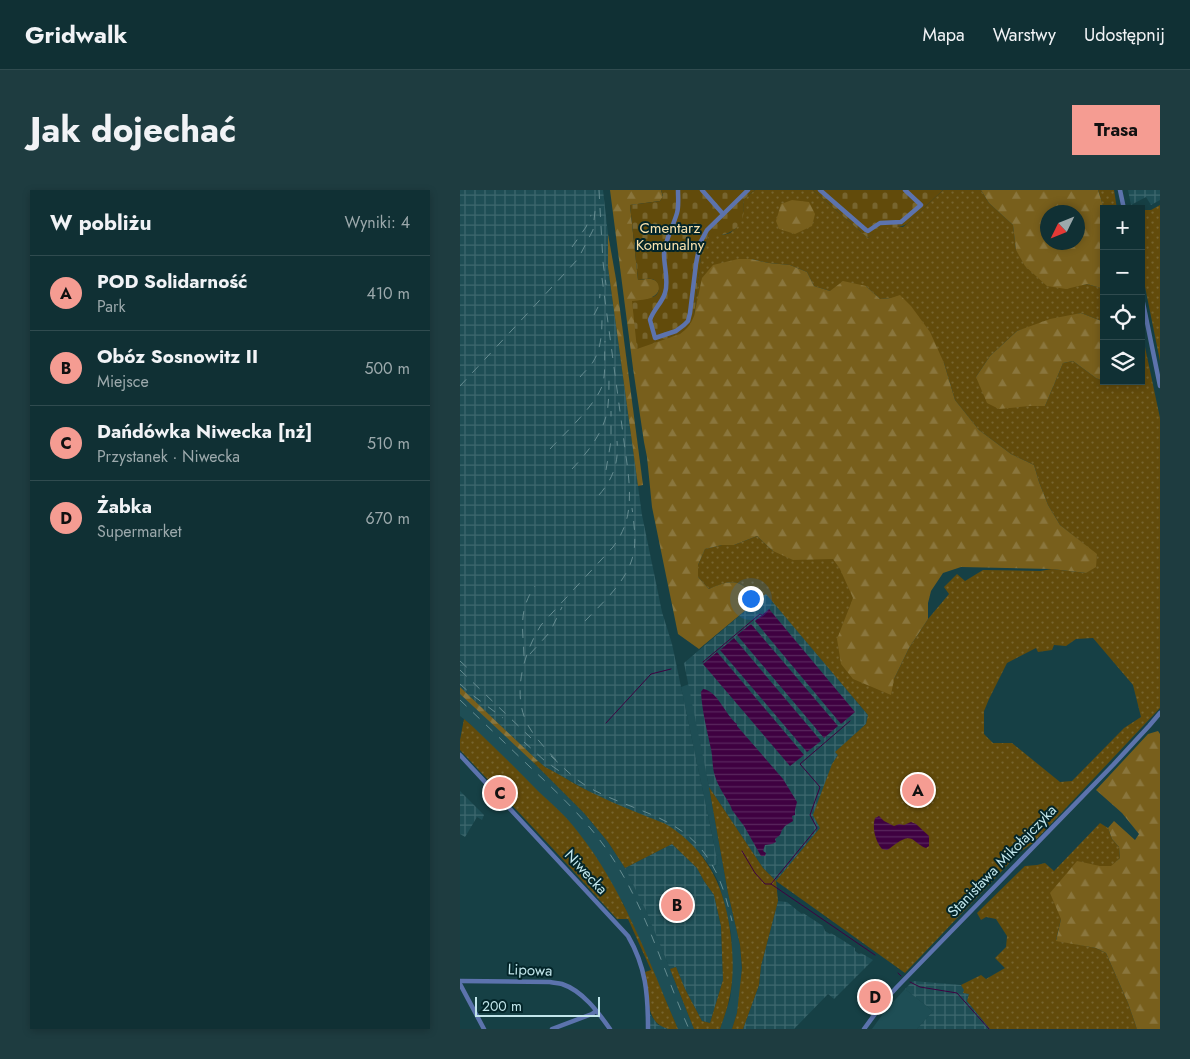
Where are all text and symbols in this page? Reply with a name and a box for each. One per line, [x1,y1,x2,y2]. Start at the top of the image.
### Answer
text: Gridwalk [25,17,127,52]
text: Mapa [923,22,965,48]
text: Warstwy [993,22,1056,48]
text: Udostępnij [1084,22,1165,48]
text: Jak dojechać [30,105,236,155]
button: Trasa [1072,105,1160,155]
north arrow [1040,205,1085,250]
map controls [1100,205,1145,385]
button: + [1100,205,1145,250]
text: W pobliżu [50,208,151,238]
text: Wyniki: 4 [344,211,410,234]
park label: Cmentarz Komunalny [636,217,705,256]
button: − [1100,250,1145,295]
text: POD Solidarność [97,268,247,295]
text: A [60,282,72,305]
text: 410 m [367,282,410,305]
text: Park [97,295,126,318]
button: locate [1100,295,1145,340]
button: layers [1100,340,1145,385]
text: Obóz Sosnowitz II [97,343,258,370]
text: B [61,357,71,380]
text: 500 m [364,357,410,380]
text: Miejsce [97,370,149,393]
text: Dańdówka Niwecka [nż] [97,418,312,445]
text: C [60,432,72,455]
text: 510 m [367,432,410,455]
text: Przystanek · Niwecka [97,445,240,468]
text: Żabka [97,493,152,520]
text: D [60,507,72,530]
text: 670 m [366,507,410,530]
text: Supermarket [97,520,182,543]
your location [738,586,764,612]
pin: A [902,771,934,809]
pin: C [484,774,516,812]
street label: Stanisława Mikołajczyka [942,800,1062,922]
street label: Niwecka [559,845,613,899]
pin: B [661,886,693,924]
street label: Lipowa [507,958,553,982]
pin: D [859,978,891,1016]
scale bar [475,994,600,1017]
text: 200 m [482,996,522,1016]

